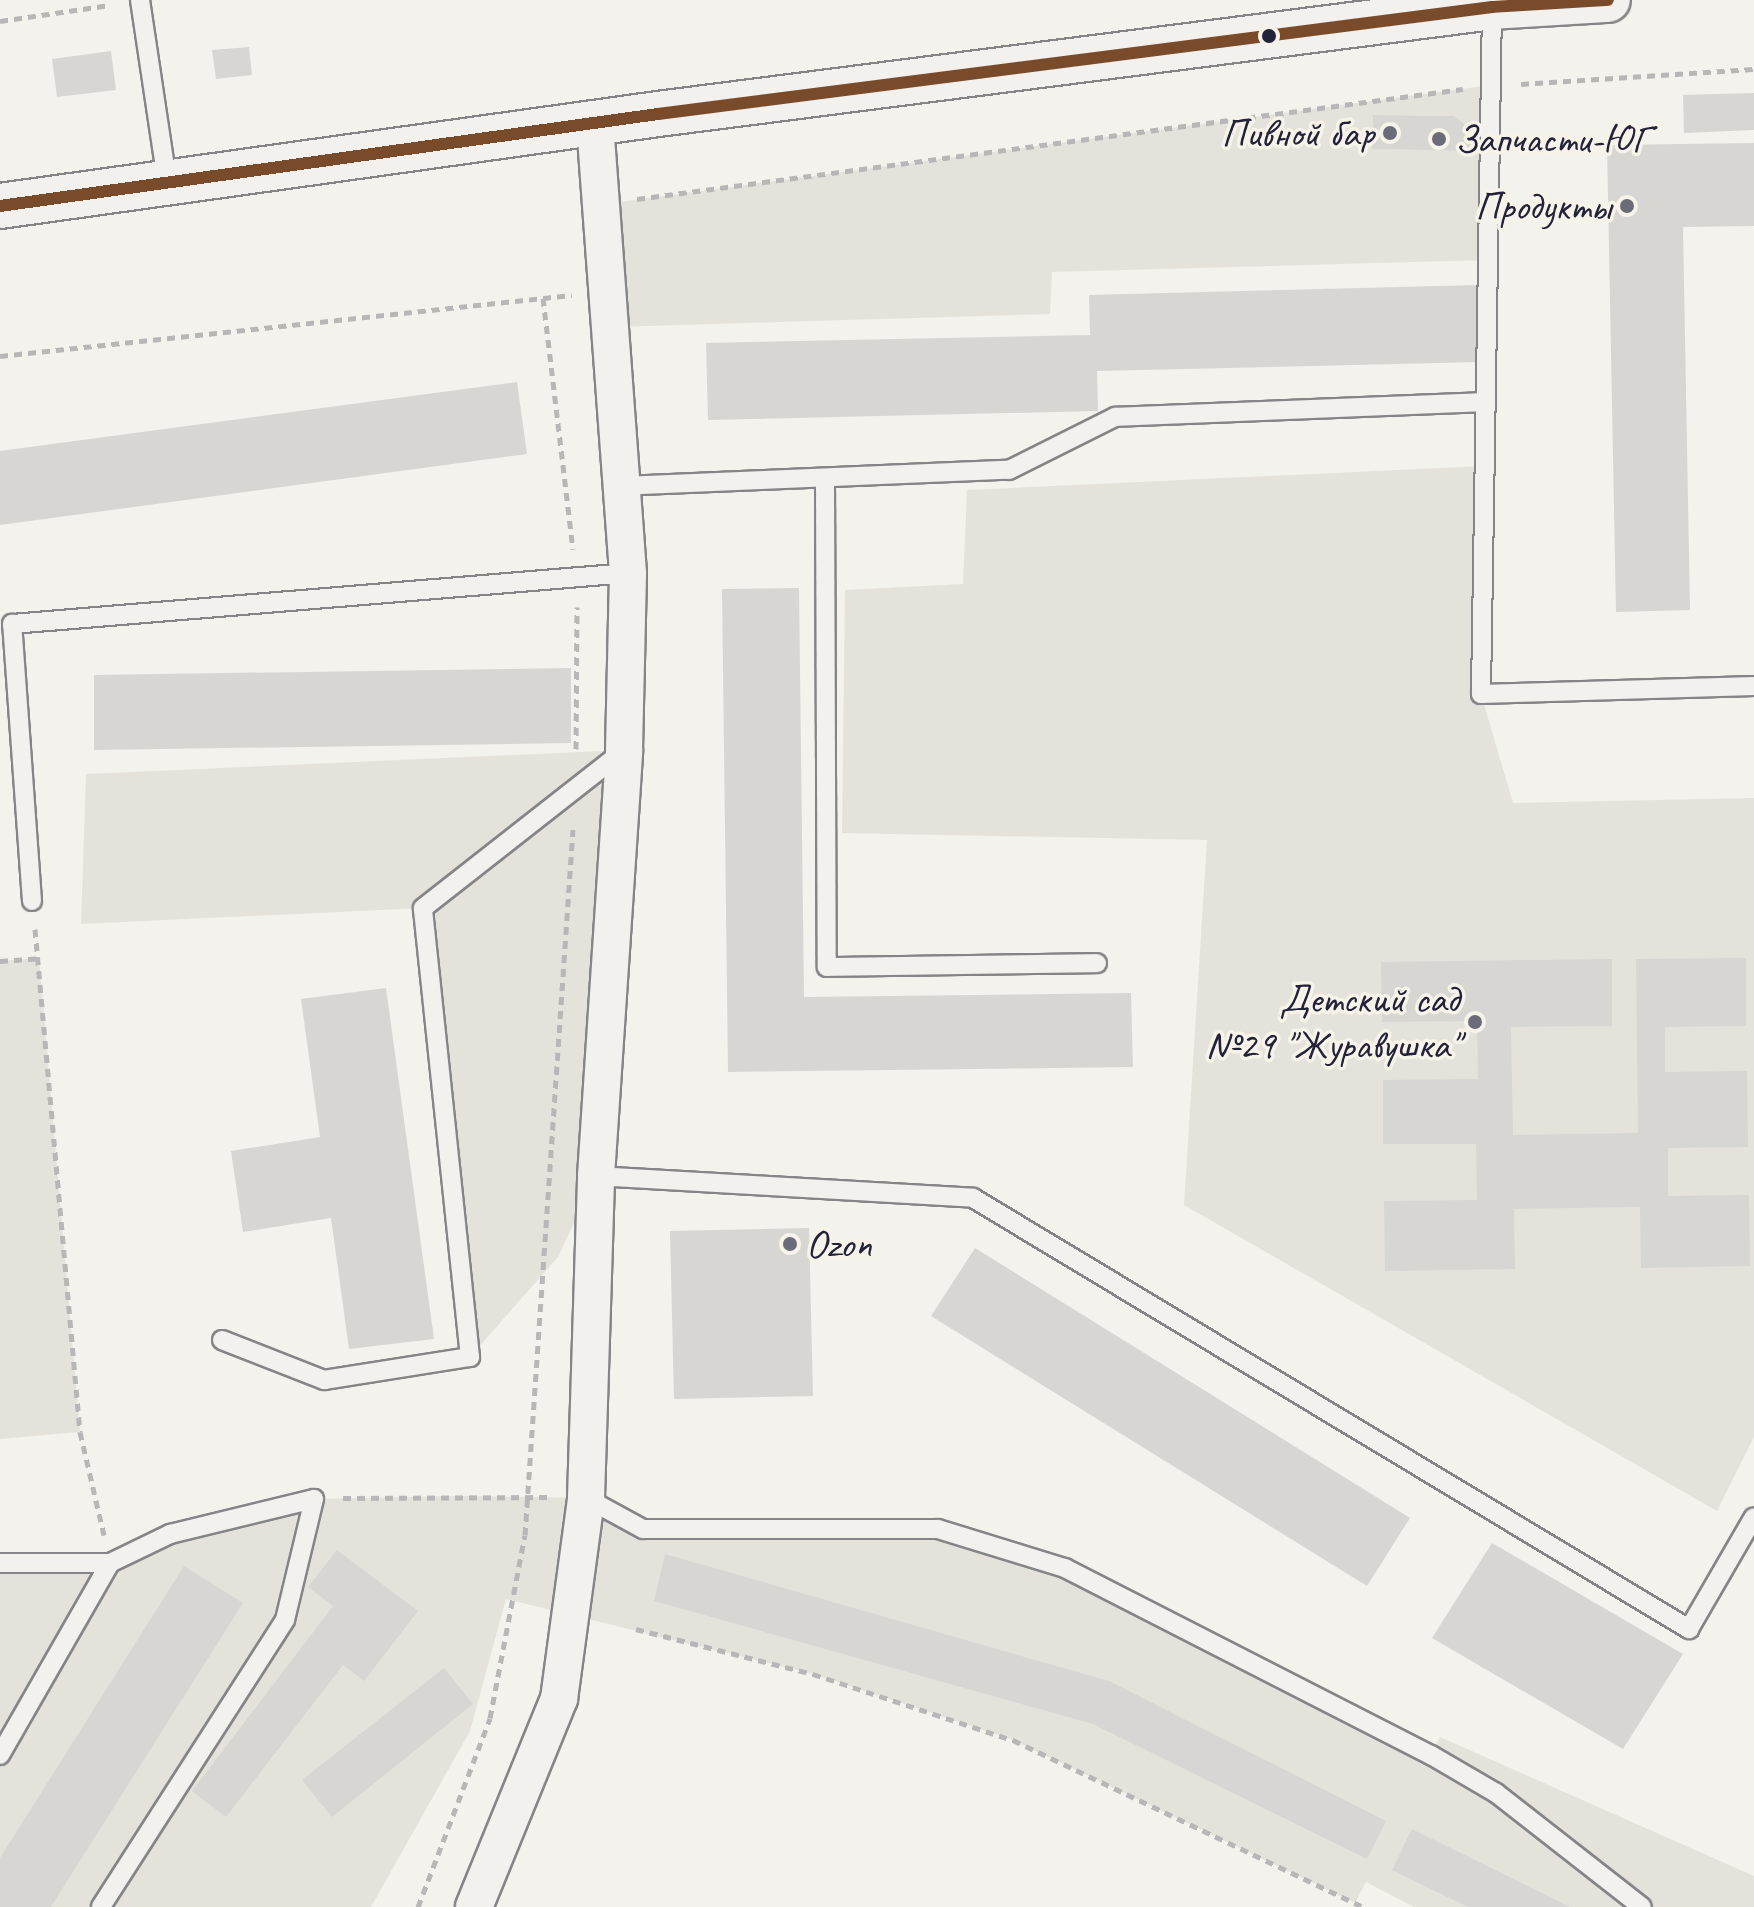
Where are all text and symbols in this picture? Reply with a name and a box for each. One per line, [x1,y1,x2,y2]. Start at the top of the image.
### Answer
unlabelled marker [1261,28,1277,44]
place label: Пивной бар [1222,109,1374,157]
place label: Запчасти-ЮГ [1455,115,1650,163]
marker: Пивной бар [1381,124,1399,142]
marker: Запчасти-ЮГ [1430,130,1448,148]
place label: Продукты [1475,182,1611,230]
marker: Продукты [1618,197,1636,215]
place label: Детский сад №29 "Журавушка" [1206,975,1459,1069]
marker: Детский сад №29 "Журавушка" [1466,1013,1484,1031]
place label: Ozon [806,1220,872,1268]
marker: Ozon [781,1235,799,1253]

